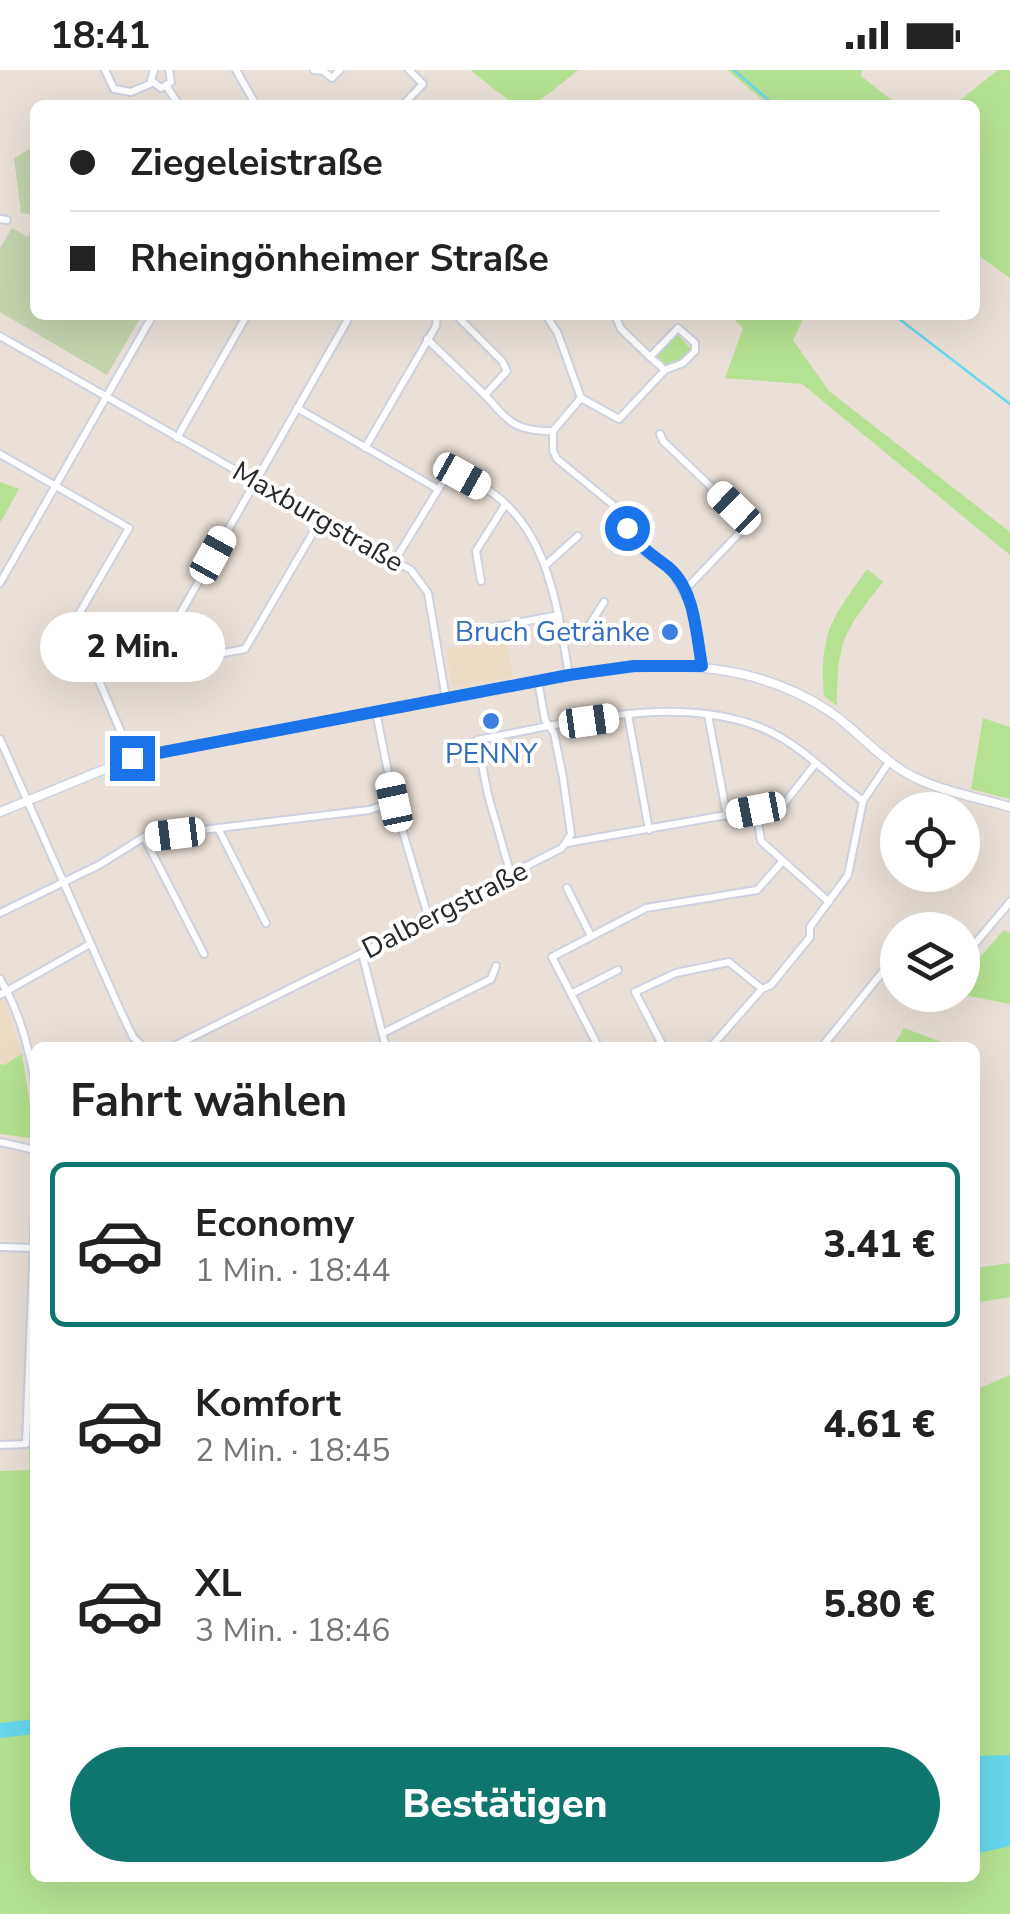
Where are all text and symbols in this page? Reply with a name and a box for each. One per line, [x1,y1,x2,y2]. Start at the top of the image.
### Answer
text: 18:41 [50,10,151,61]
text: Ziegeleistraße [130,137,383,188]
text: Rheingönheimer Straße [130,233,549,284]
car [428,448,496,504]
street label: Maxburgstraße [225,453,411,581]
car [702,476,766,540]
route start [605,506,650,551]
car [185,521,241,589]
callout: 2 Min. [39,613,224,683]
place label: Bruch Getränke [455,613,650,651]
marker: Bruch Getränke [659,621,681,643]
text: 2 Min. [86,625,179,668]
car [557,702,621,740]
marker: PENNY [480,710,502,732]
place label: PENNY [445,735,538,773]
route end [110,736,155,781]
car [373,770,415,834]
car [724,790,788,830]
map controls [880,792,980,1012]
button: locate [880,792,980,892]
car [143,815,207,853]
street label: Dalbergstraße [356,852,534,968]
button: layers [880,912,980,1012]
text: Fahrt wählen [70,1071,347,1132]
text: Economy [195,1198,354,1249]
icon: car [75,1200,165,1290]
text: 3.41 € [823,1219,935,1270]
text: 1 Min. · 18:44 [195,1249,391,1292]
text: Komfort [195,1378,341,1429]
icon: car [75,1380,165,1470]
text: 4.61 € [823,1399,935,1450]
text: 2 Min. · 18:45 [195,1429,391,1472]
text: XL [195,1558,242,1609]
icon: car [75,1560,165,1650]
text: 5.80 € [823,1579,935,1630]
text: 3 Min. · 18:46 [195,1609,391,1652]
button: Bestätigen [70,1747,940,1862]

